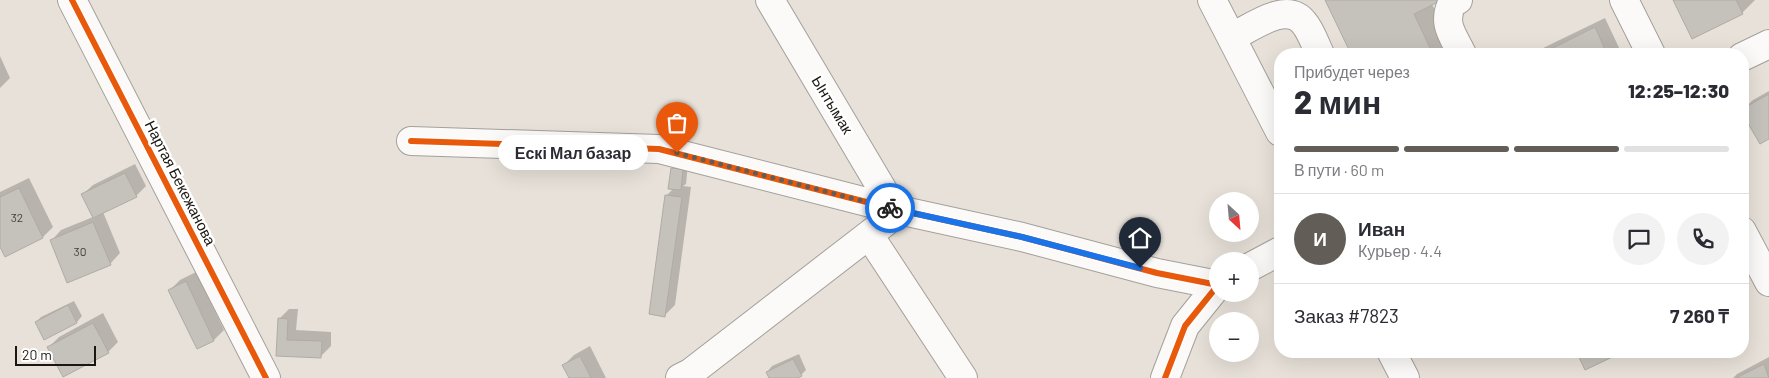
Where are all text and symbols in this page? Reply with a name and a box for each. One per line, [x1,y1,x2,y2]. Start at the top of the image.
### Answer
text: Прибудет через [1294,62,1410,81]
street label: Ынтымак [809,72,857,137]
text: 12:25–12:30 [1628,79,1729,102]
text: 2 мин [1294,82,1381,120]
pin [656,102,698,153]
icon: bag [663,109,691,137]
street label: Нартая Бекежанова [142,117,220,249]
callout: Ескі Мал базар [497,136,647,170]
text: Ескі Мал базар [515,143,631,162]
text: В пути · 60 m [1294,160,1384,179]
courier [865,183,915,233]
north arrow [1209,192,1259,242]
map controls [1209,192,1259,362]
icon: bike [876,194,904,222]
house number: 32 [11,210,23,224]
button: chat [1613,213,1665,265]
button: phone [1677,213,1729,265]
pin [1119,217,1161,268]
text: Иван [1358,217,1405,240]
icon: home [1126,224,1154,252]
text: И [1313,227,1327,250]
text: Курьер · 4.4 [1358,241,1442,260]
house number: 30 [74,244,86,258]
button: + [1209,252,1259,302]
text: Заказ #7823 [1294,304,1399,327]
text: 7 260 ₸ [1670,304,1729,327]
button: − [1209,312,1259,362]
scale bar [15,343,96,366]
text: 20 m [22,346,52,363]

